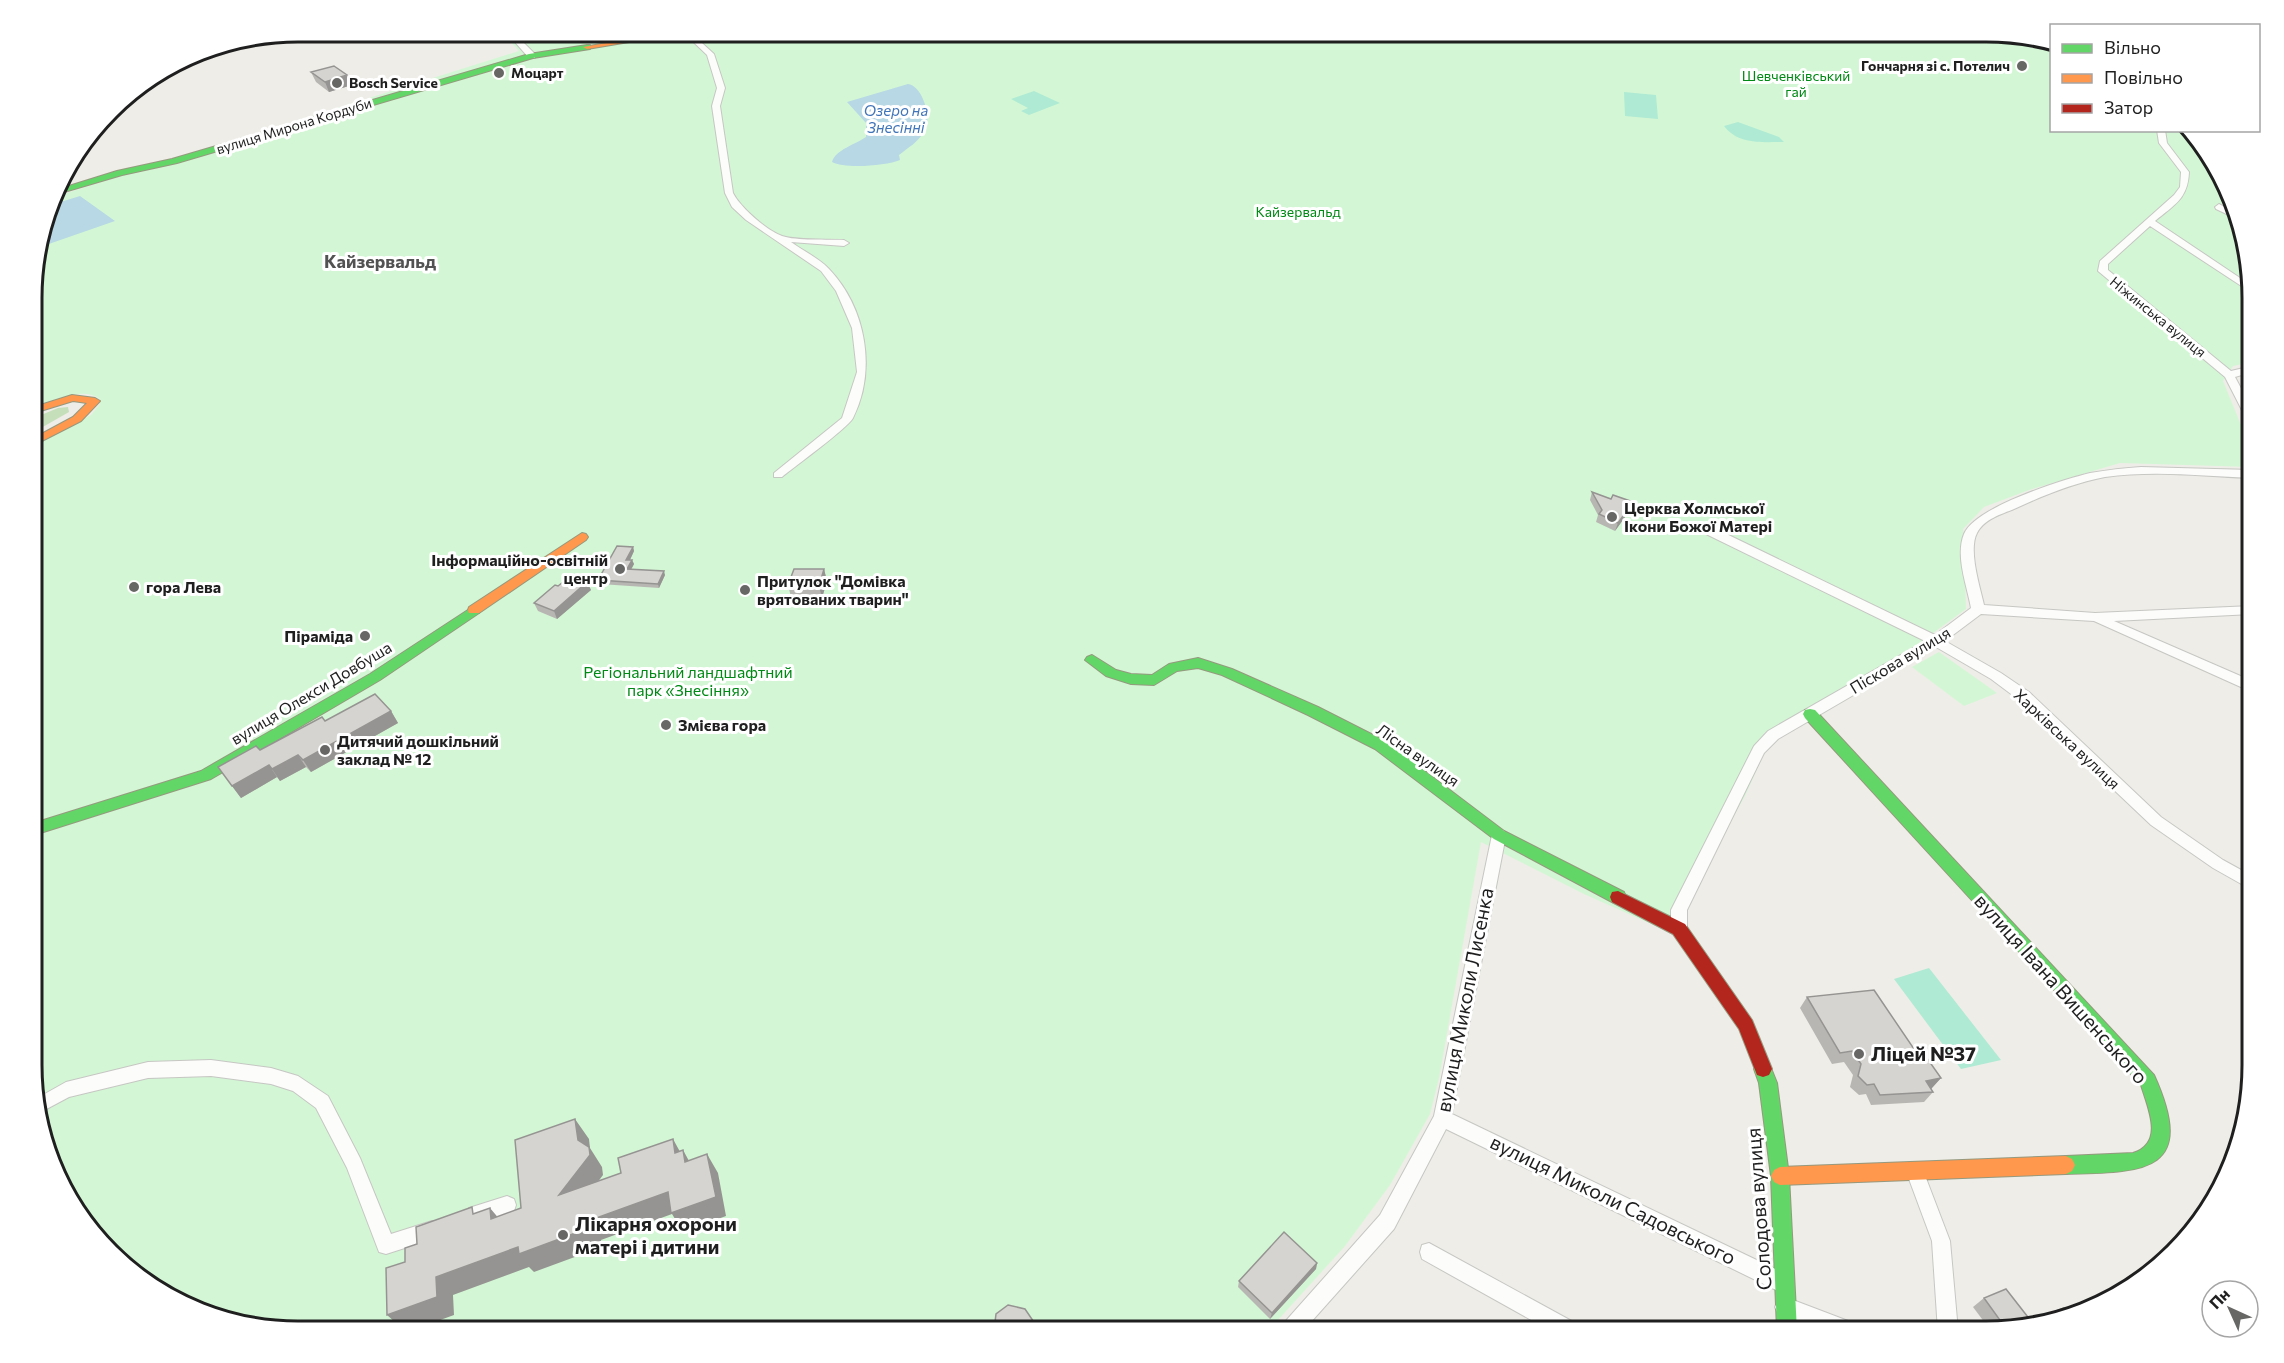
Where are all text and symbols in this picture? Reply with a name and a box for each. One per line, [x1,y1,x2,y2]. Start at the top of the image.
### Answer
legend [2050,24,2260,132]
text: Вільно [2104,36,2161,58]
place label: Гончарня зі с. Потелич [1861,57,2010,74]
marker: Гончарня зі с. Потелич [2015,59,2029,73]
place label: Моцарт [511,64,564,81]
marker: Моцарт [492,66,506,80]
text: Повільно [2104,66,2183,88]
park label: Шевченківський гай [1742,67,1850,100]
place label: Bosch Service [349,74,438,91]
marker: Bosch Service [330,76,344,90]
street label: вулиця Мирона Кордуби [214,94,374,157]
text: Затор [2104,96,2153,118]
water label: Озеро на Знесінні [864,101,928,136]
park label: Кайзервальд [1255,203,1341,220]
district label: Кайзервальд [324,250,436,272]
street label: Ніжинська вулиця [2107,273,2210,361]
place label: Церква Холмської Ікони Божої Матері [1624,498,1772,535]
marker: Церква Холмської Ікони Божої Матері [1605,510,1619,524]
place label: Інформаційно-освітній центр [431,550,608,587]
marker: Інформаційно-освітній центр [613,562,627,576]
place label: Притулок "Домівка врятованих тварин" [757,571,909,608]
place label: гора Лева [146,577,221,596]
marker: гора Лева [127,580,141,594]
marker: Притулок "Домівка врятованих тварин" [738,583,752,597]
street label: Піскова вулиця [1846,622,1953,697]
place label: Піраміда [284,626,353,645]
marker: Піраміда [358,629,372,643]
street label: вулиця Олекси Довбуша [227,637,395,748]
park label: Регіональний ландшафтний парк «Знесіння» [583,662,793,699]
street label: Харківська вулиця [2010,685,2124,793]
place label: Змієва гора [678,715,766,734]
marker: Змієва гора [659,718,673,732]
street label: Лісна вулиця [1373,719,1463,790]
place label: Дитячий дошкільний заклад № 12 [337,731,499,768]
marker: Дитячий дошкільний заклад № 12 [318,743,332,757]
street label: вулиця Миколи Лисенка [1430,886,1498,1114]
street label: вулиця Івана Вишенського [1970,888,2153,1088]
place label: Ліцей №37 [1871,1041,1976,1065]
marker: Ліцей №37 [1852,1047,1866,1061]
street label: Солодова вулиця [1740,1127,1776,1291]
street label: вулиця Миколи Садовського [1487,1129,1740,1269]
place label: Лікарня охорони матері і дитини [575,1211,737,1258]
marker: Лікарня охорони матері і дитини [556,1228,570,1242]
north arrow [2200,1279,2260,1339]
text: Пн [2205,1284,2233,1312]

